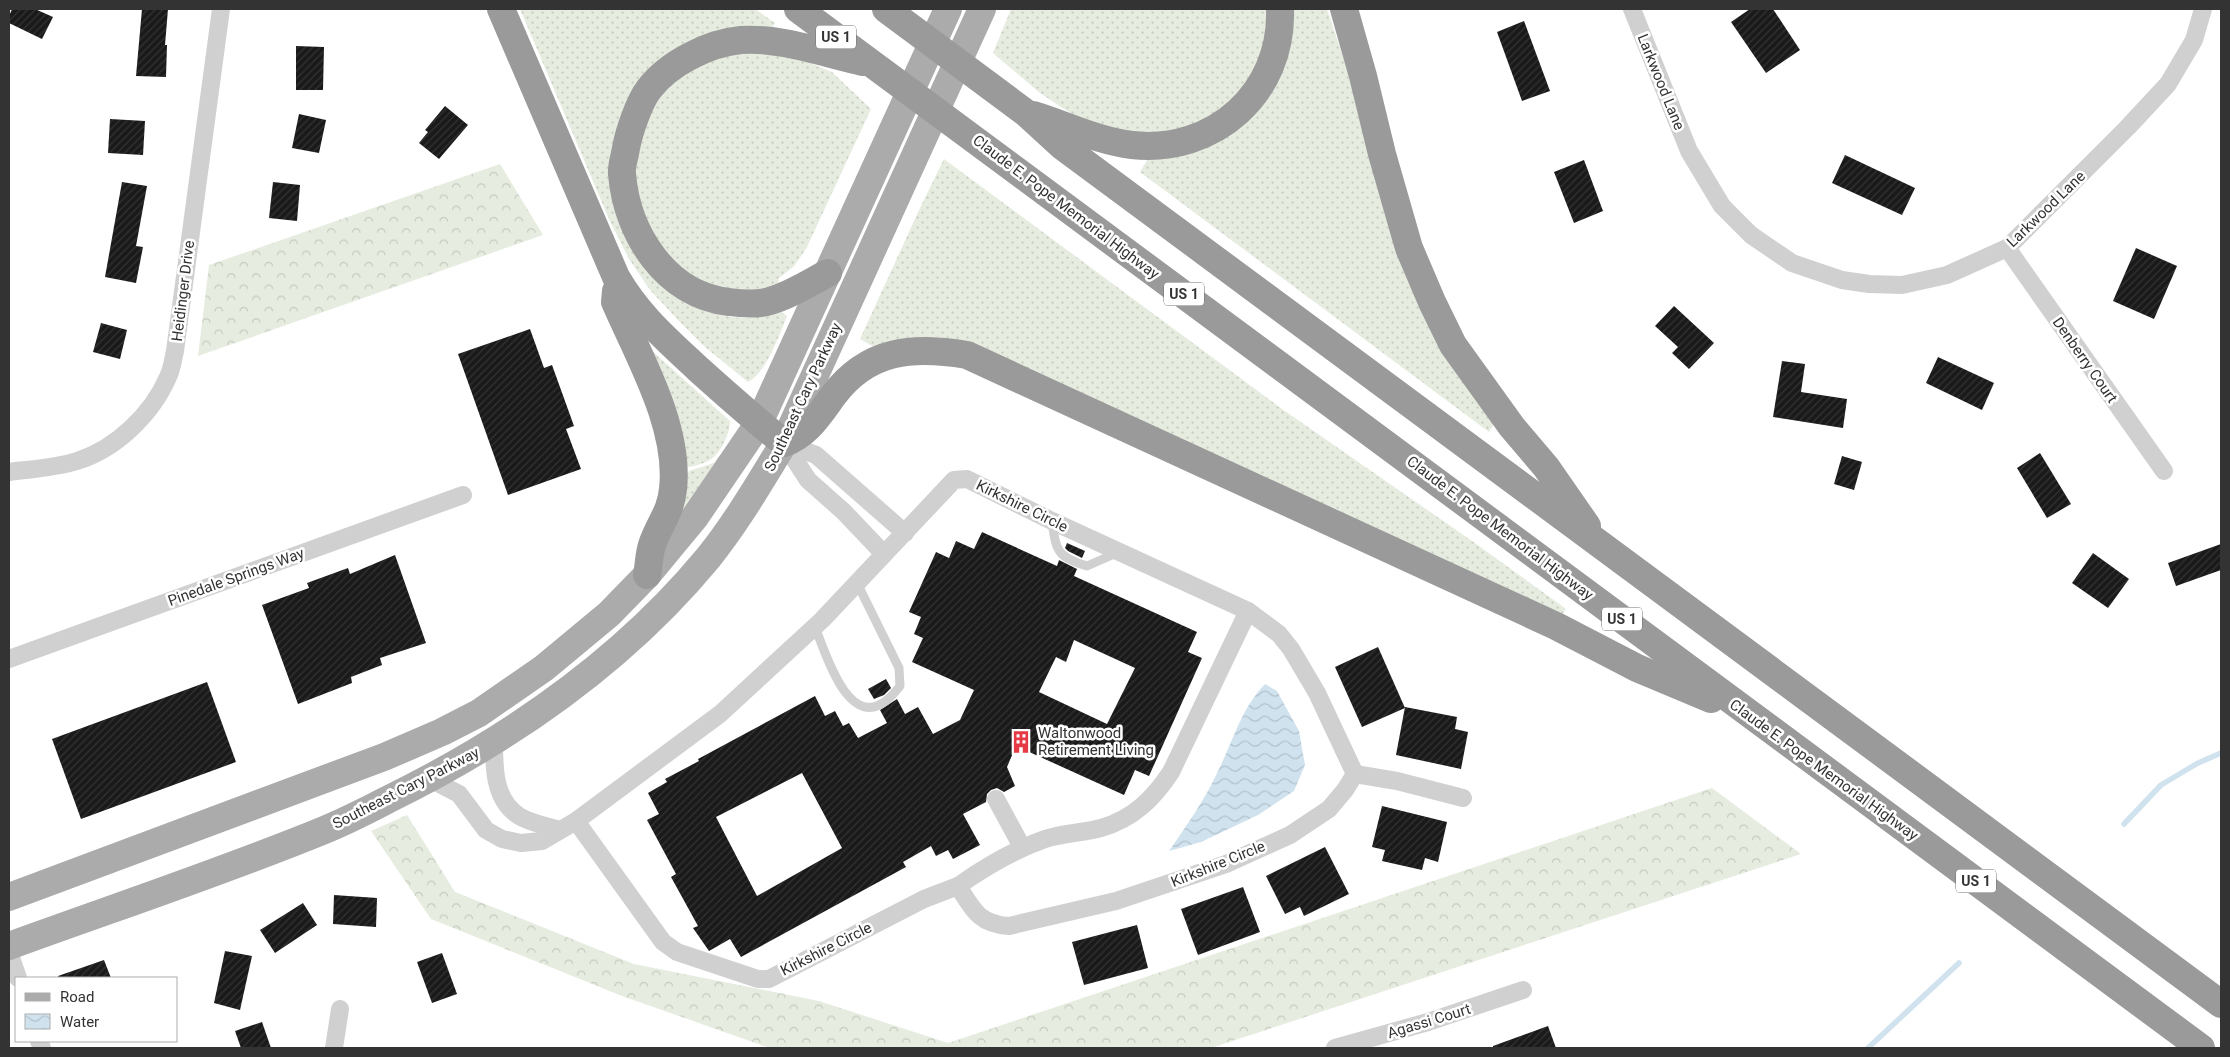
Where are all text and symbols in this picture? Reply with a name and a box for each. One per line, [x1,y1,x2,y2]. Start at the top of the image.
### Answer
road number: US 1 [816,26,856,48]
street label: Larkwood Lane [1634,31,1688,133]
street label: Claude E. Pope Memorial Highway [969,131,1163,283]
street label: Larkwood Lane [2003,167,2089,251]
street label: Heidinger Drive [168,239,198,343]
road number: US 1 [1164,282,1204,306]
street label: Denberry Court [2049,314,2121,406]
street label: Southeast Cary Parkway [761,320,845,474]
street label: Claude E. Pope Memorial Highway [1403,452,1597,604]
street label: Kirkshire Circle [973,476,1071,536]
street label: Pinedale Springs Way [165,544,307,610]
road number: US 1 [1602,608,1642,630]
street label: Claude E. Pope Memorial Highway [1726,696,1922,844]
place label: Waltonwood Retirement Living [1038,724,1154,759]
building icon: Waltonwood Retirement Living [1008,729,1034,755]
street label: Southeast Cary Parkway [330,743,482,833]
street label: Kirkshire Circle [1168,837,1268,891]
road number: US 1 [1956,869,1996,892]
street label: Kirkshire Circle [777,918,875,980]
legend [15,977,178,1042]
text: Road [60,988,94,1006]
street label: Agassi Court [1385,1000,1473,1042]
text: Water [60,1013,99,1031]

